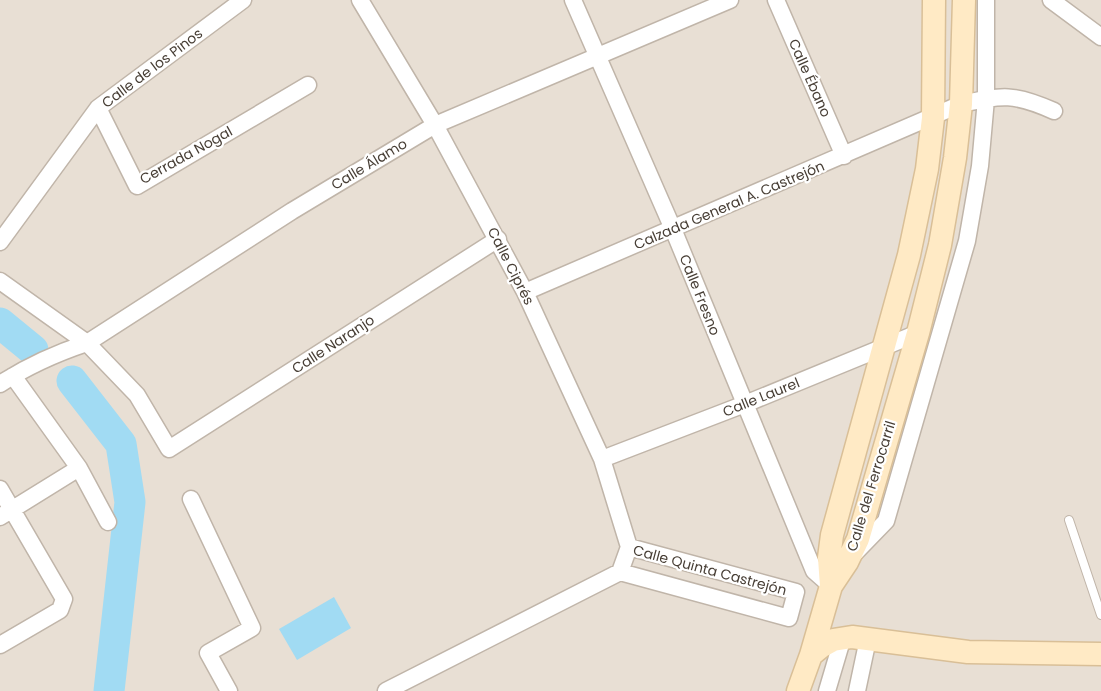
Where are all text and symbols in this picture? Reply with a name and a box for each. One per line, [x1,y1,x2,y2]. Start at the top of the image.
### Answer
street label: Calle de los Pinos [97,23,207,113]
street label: Calle Ébano [784,36,836,120]
street label: Cerrada Nogal [136,121,236,189]
street label: Calle Álamo [327,133,411,195]
street label: Calzada General A. Castrejón [631,156,827,254]
street label: Calle Ciprés [483,224,539,308]
street label: Calle Fresno [675,251,725,339]
street label: Calle Naranjo [288,310,378,378]
street label: Calle Laurel [720,372,802,422]
street label: Calle del Ferrocarril [842,418,900,554]
street label: Calle Quinta Castrejón [631,540,789,600]

